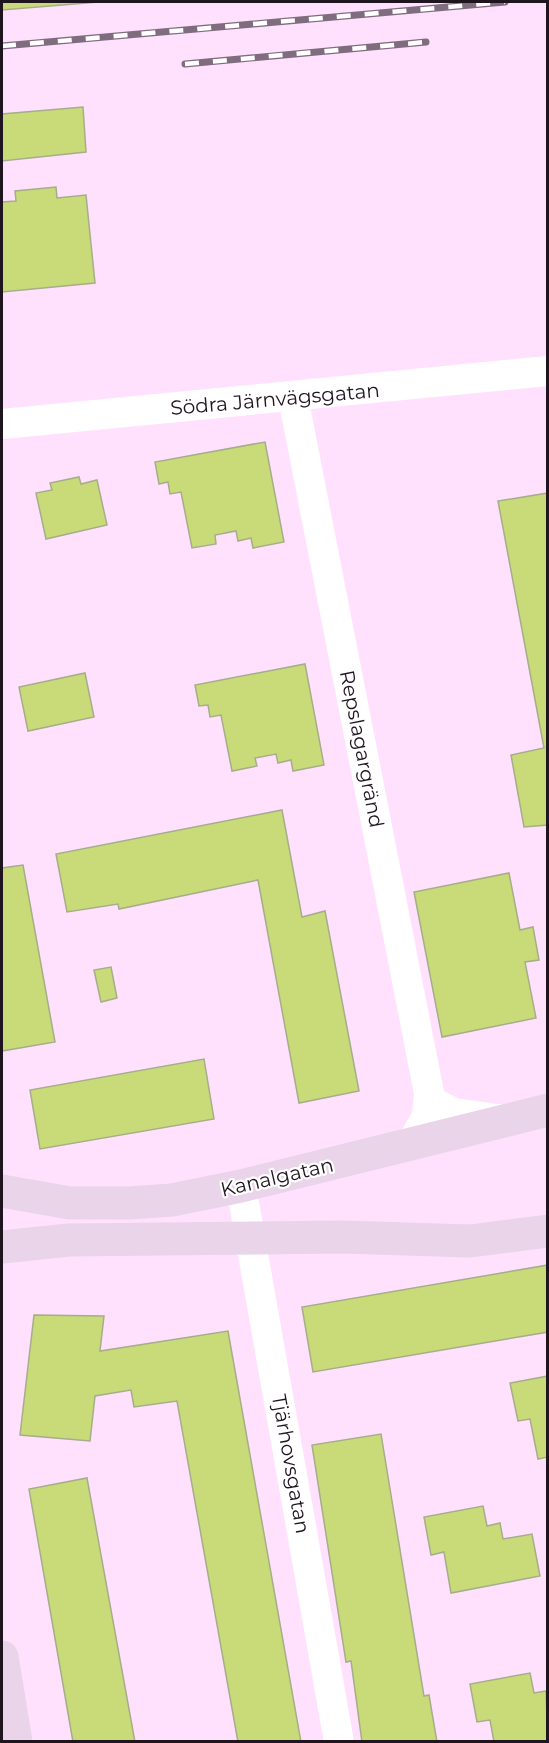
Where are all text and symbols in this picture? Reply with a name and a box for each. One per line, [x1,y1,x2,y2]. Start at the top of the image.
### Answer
street label: Södra Järnvägsgatan [169,378,381,420]
street label: Repslagargränd [335,668,389,830]
street label: Kanalgatan [218,1152,336,1202]
street label: Tjärhovsgatan [267,1392,315,1536]

